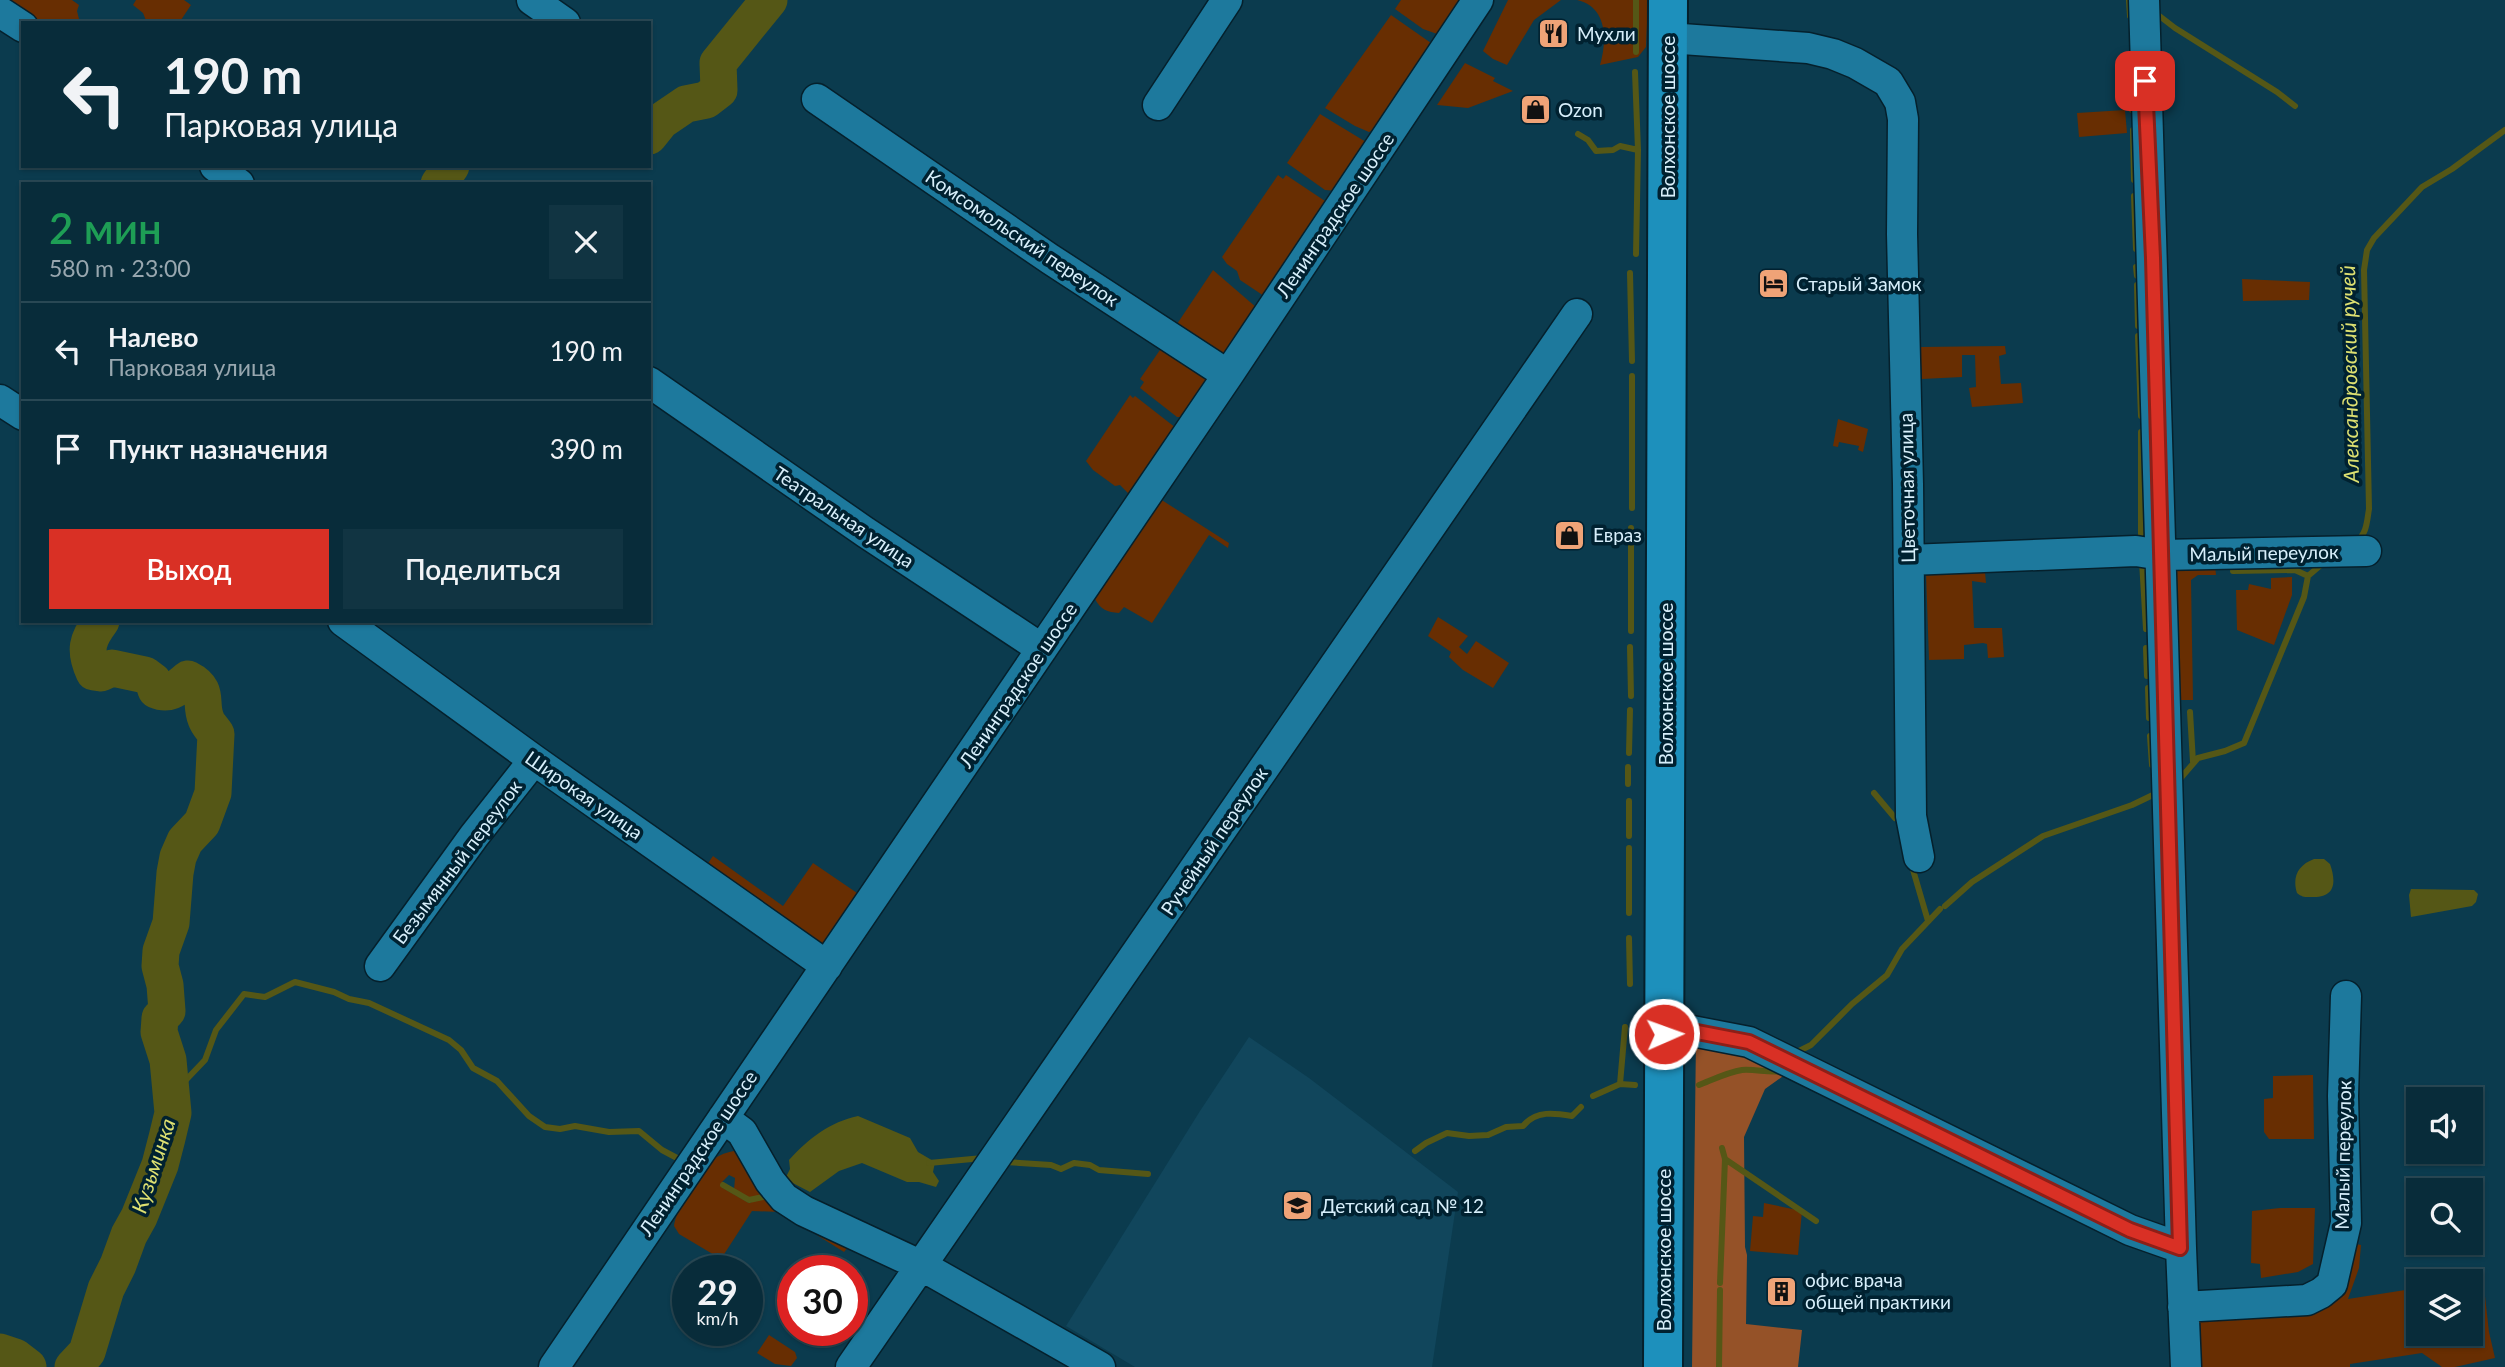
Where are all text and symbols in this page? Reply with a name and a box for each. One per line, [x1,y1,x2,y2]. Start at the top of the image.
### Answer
restaurant icon: Мухли [1537,17,1571,51]
place label: Мухли [1577,22,1636,45]
street label: Волхонское шоссе [1656,36,1679,198]
text: 190 m [164,46,302,104]
icon: left [49,49,140,140]
pin [2115,51,2175,111]
icon: arrive [2126,62,2164,100]
shop icon: Ozon [1518,93,1552,127]
place label: Ozon [1558,98,1603,121]
text: Парковая улица [164,105,398,144]
street label: Ленинградское шоссе [1270,128,1398,302]
street label: Комсомольский переулок [922,164,1123,311]
text: 2 мин [49,203,162,253]
button: close [549,205,623,279]
text: 580 m · 23:00 [49,254,191,282]
water label: Александровский ручей [2334,265,2363,484]
hotel icon: Старый Замок [1756,267,1790,301]
place label: Старый Замок [1796,272,1922,295]
text: Налево [108,321,198,353]
icon: left [49,332,87,370]
text: 190 m [550,335,623,367]
text: Парковая улица [108,353,276,381]
street label: Цветочная улица [1894,413,1919,563]
icon: arrive [49,430,87,468]
text: Пункт назначения [108,433,328,465]
text: 390 m [550,433,623,465]
street label: Театральная улица [770,461,919,572]
shop icon: Евраз [1553,518,1587,552]
place label: Евраз [1593,523,1642,546]
button: Выход [49,529,329,609]
button: Поделиться [343,529,623,609]
street label: Малый переулок [2189,540,2339,565]
street label: Ленинградское шоссе [953,598,1081,772]
street label: Волхонское шоссе [1654,603,1677,765]
street label: Широкая улица [521,746,647,844]
street label: Ручейный переулок [1155,762,1272,919]
street label: Безымянный переулок [387,775,526,948]
position arrow [1627,997,1701,1071]
street label: Ленинградское шоссе [633,1066,761,1240]
street label: Малый переулок [2330,1080,2355,1230]
map controls [2406,1087,2483,1346]
button: sound [2406,1087,2483,1164]
water label: Кузьминка [126,1115,180,1216]
street label: Волхонское шоссе [1652,1169,1675,1331]
button: search [2406,1178,2483,1255]
school or university icon: Детский сад № 12 [1281,1189,1315,1223]
place label: Детский сад № 12 [1321,1194,1484,1217]
speed limit sign: 30 [777,1255,868,1346]
place label: офис врача общей практики [1805,1268,1951,1313]
button: layers [2406,1269,2483,1346]
text: 29 [697,1270,738,1312]
building icon: офис врача общей практики [1765,1274,1799,1308]
text: km/h [696,1307,739,1329]

